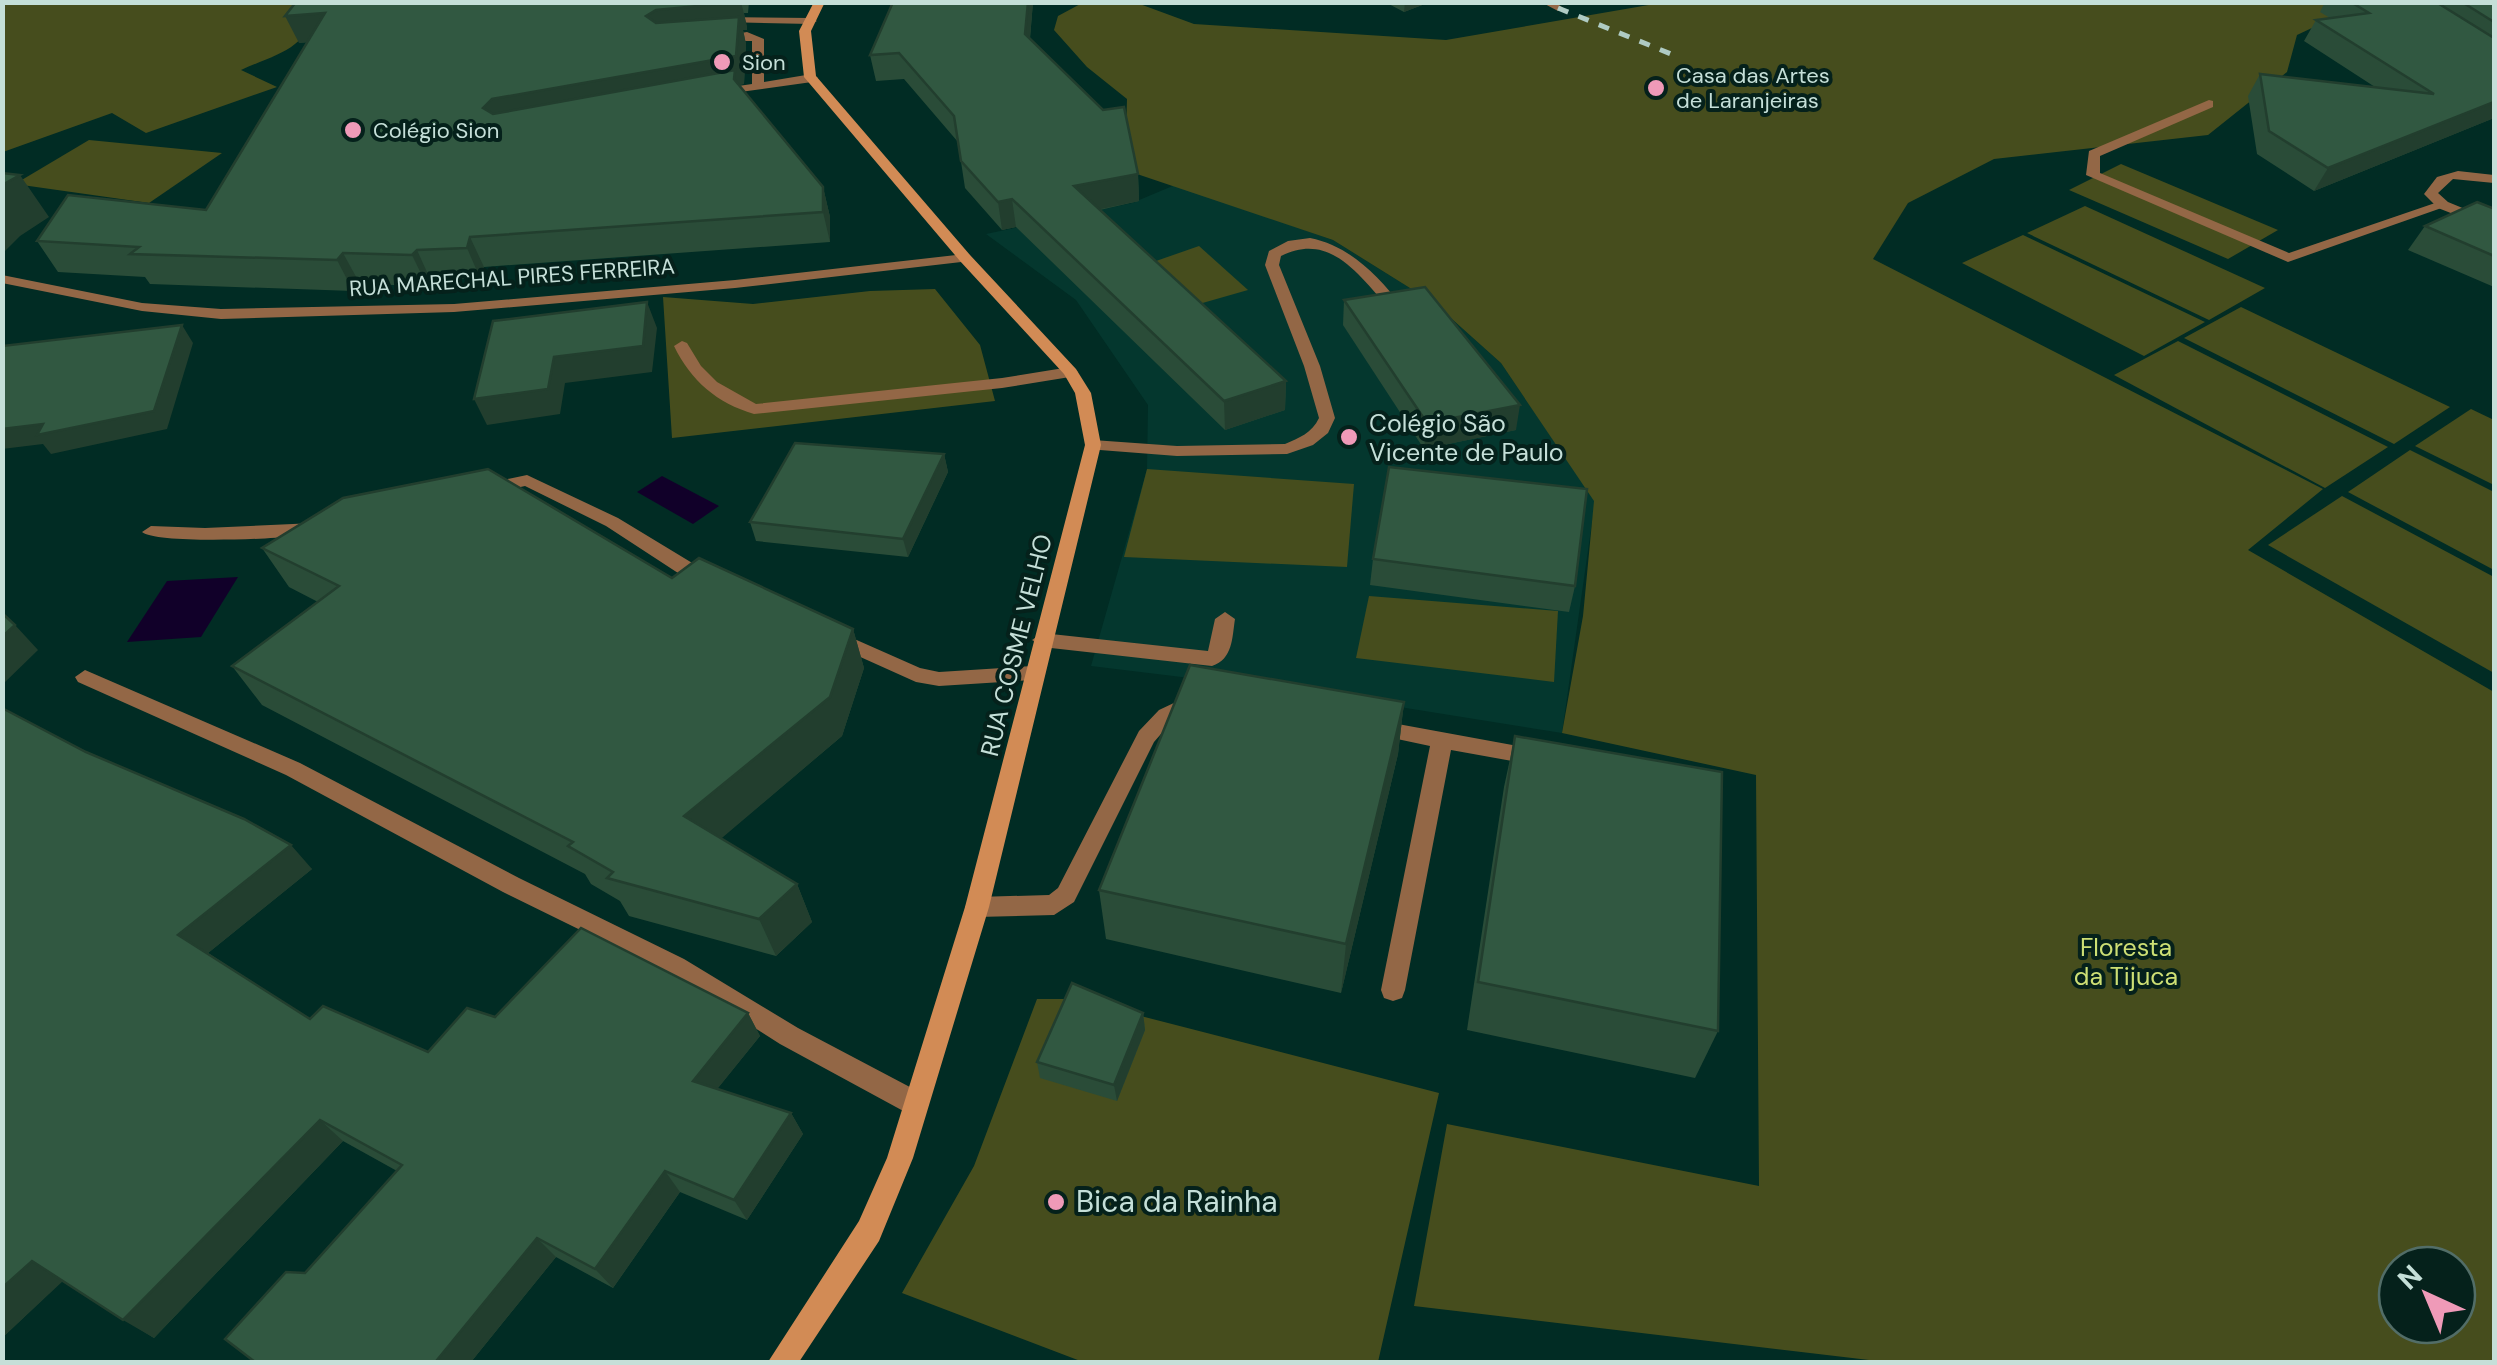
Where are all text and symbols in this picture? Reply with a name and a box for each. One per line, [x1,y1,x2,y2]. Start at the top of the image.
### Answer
place label: Sion [742,48,786,77]
marker: Sion [711,51,733,73]
place label: Casa das Artes de Laranjeiras [1676,61,1830,115]
marker: Casa das Artes de Laranjeiras [1645,77,1667,99]
place label: Colégio Sion [373,116,499,145]
marker: Colégio Sion [342,119,364,141]
street label: RUA MARECHAL PIRES FERREIRA [348,252,676,303]
place label: Colégio São Vicente de Paulo [1369,407,1564,469]
marker: Colégio São Vicente de Paulo [1338,426,1360,448]
street label: RUA COSME VELHO [973,531,1060,760]
park label: Floresta da Tijuca [2074,931,2178,993]
place label: Bica da Rainha [1076,1182,1278,1221]
marker: Bica da Rainha [1045,1191,1067,1213]
north arrow [2377,1245,2477,1345]
text: N [2390,1257,2430,1298]

